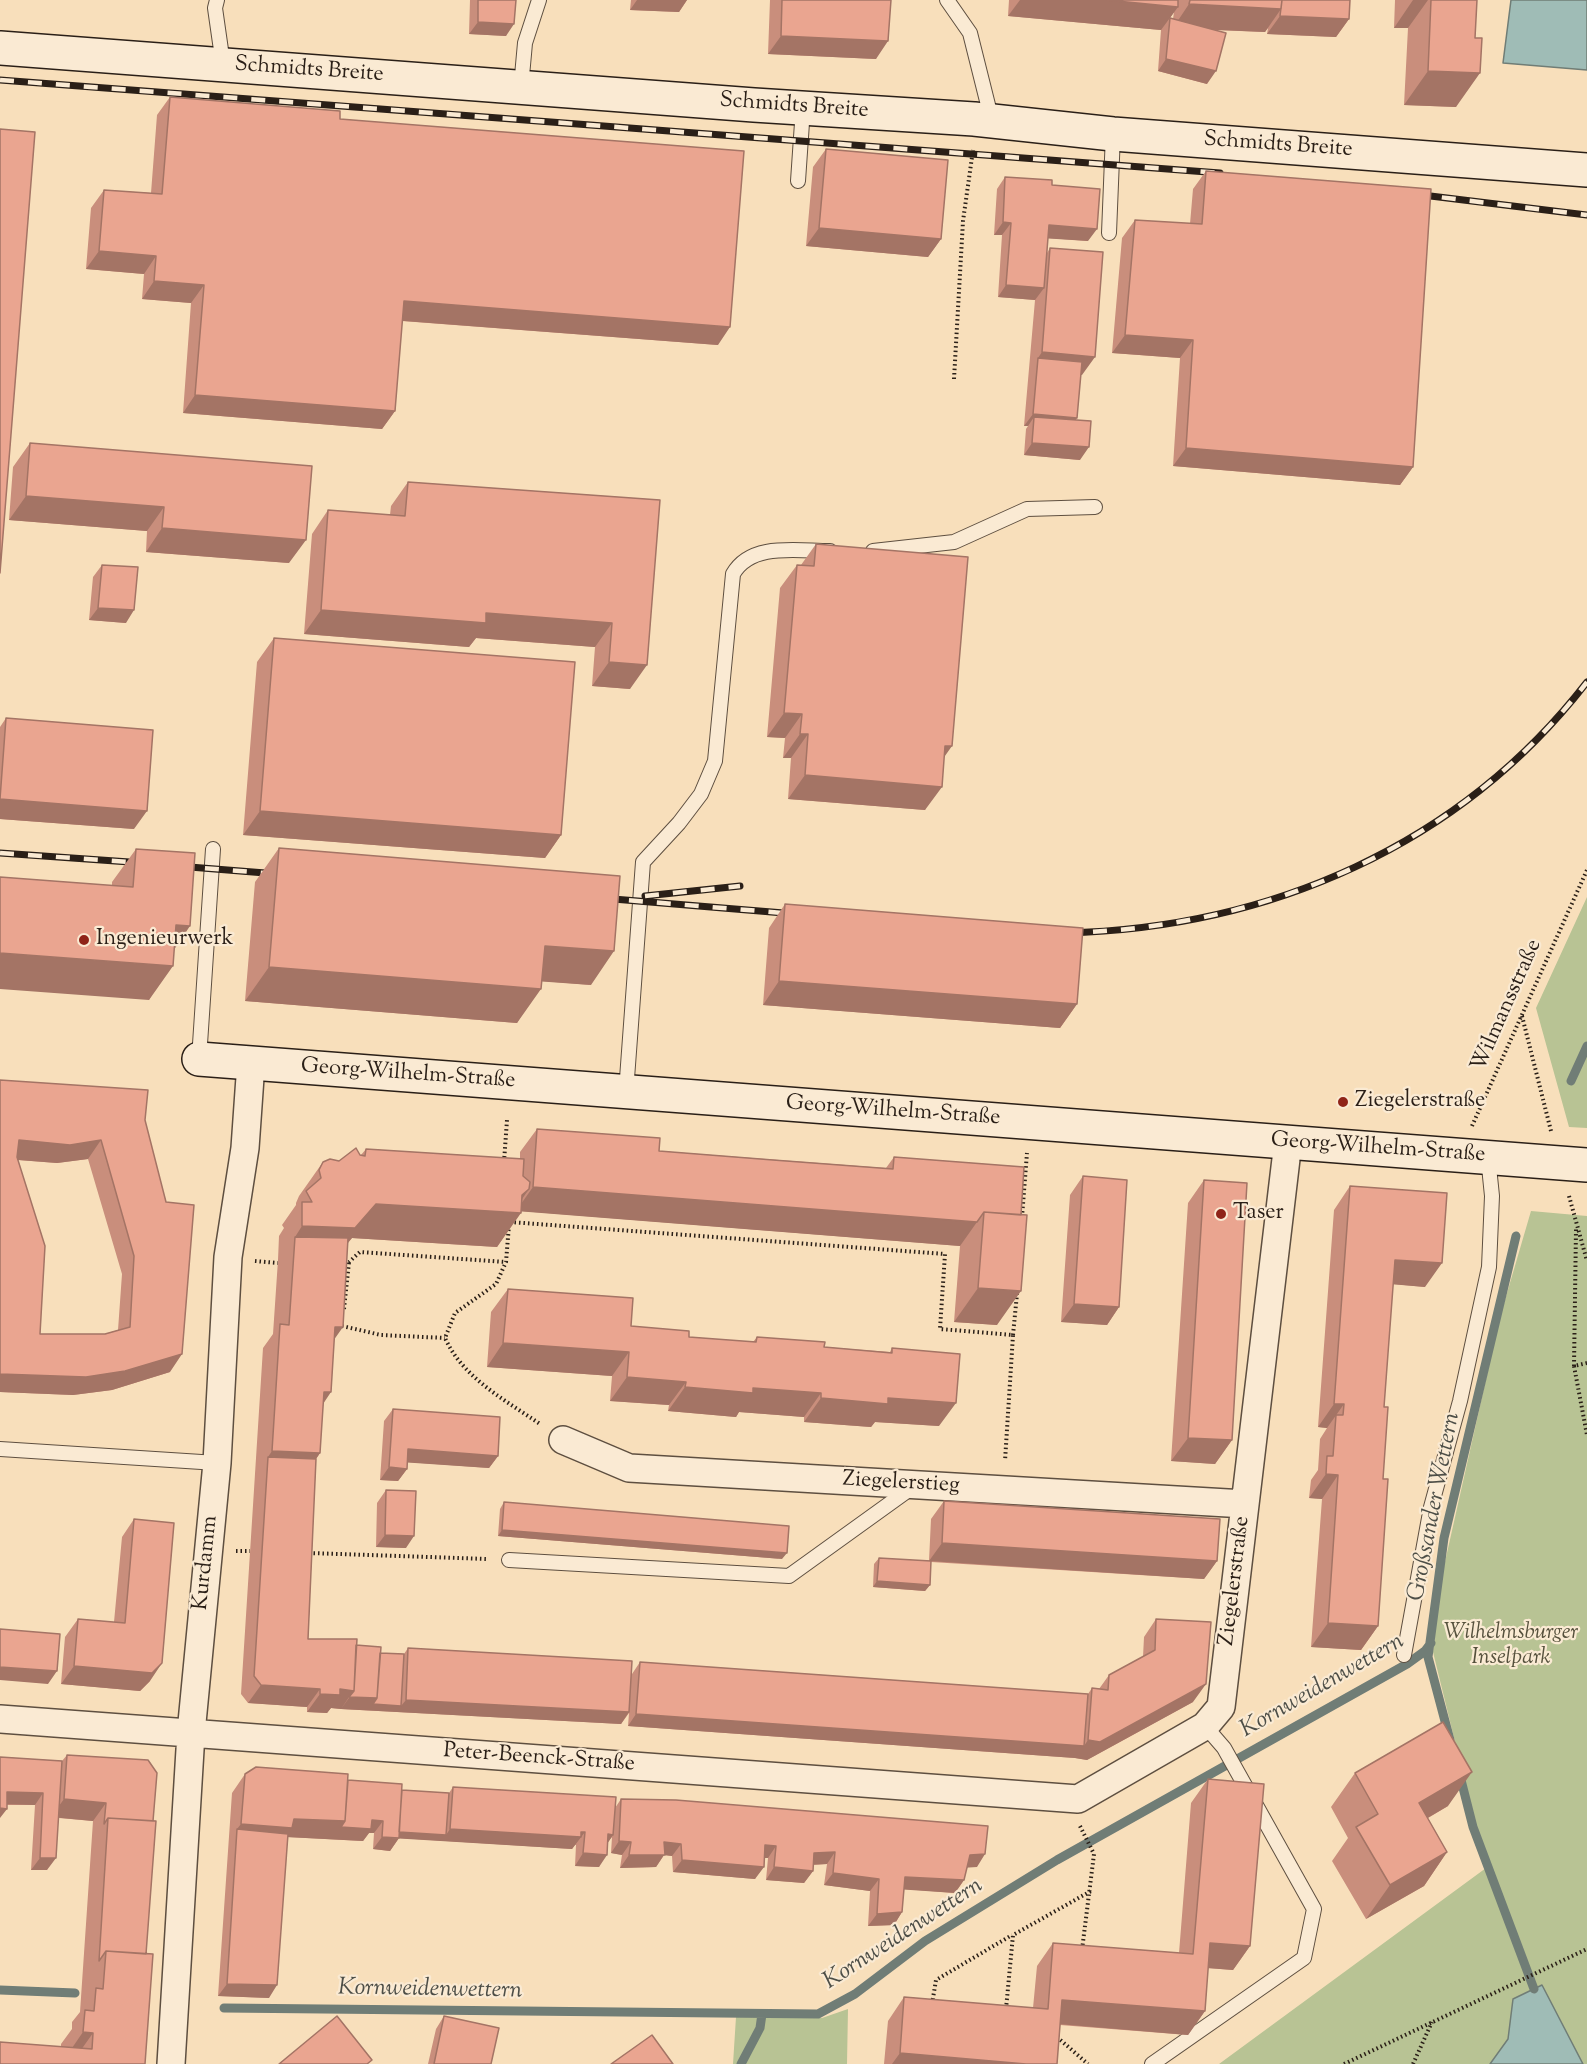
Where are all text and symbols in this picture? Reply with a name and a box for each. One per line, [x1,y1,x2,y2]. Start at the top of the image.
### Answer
street label: Schmidts Breite [233,53,385,89]
street label: Schmidts Breite [718,89,870,125]
street label: Schmidts Breite [1202,128,1354,164]
place label: Ingenieurwerk [96,927,233,953]
marker: Ingenieurwerk [77,933,91,947]
street label: Wilmansstraße [1467,936,1549,1076]
street label: Georg-Wilhelm-Straße [300,1054,516,1096]
place label: Ziegelerstraße [1355,1089,1485,1115]
street label: Georg-Wilhelm-Straße [785,1091,1001,1133]
marker: Ziegelerstraße [1336,1095,1350,1109]
street label: Georg-Wilhelm-Straße [1270,1128,1486,1170]
place label: Taser [1233,1201,1284,1227]
marker: Taser [1214,1207,1228,1221]
water label: Großsander Wettern [1404,1410,1468,1604]
street label: Ziegelerstieg [842,1468,960,1500]
street label: Kurdamm [189,1514,225,1612]
street label: Ziegelerstraße [1215,1515,1257,1647]
park label: Wilhelmsburger Inselpark [1444,1621,1578,1672]
water label: Kornweidenwettern [1236,1628,1410,1746]
street label: Peter-Beenck-Straße [442,1739,636,1779]
water label: Kornweidenwettern [819,1873,989,1997]
water label: Kornweidenwettern [337,1975,523,2007]

